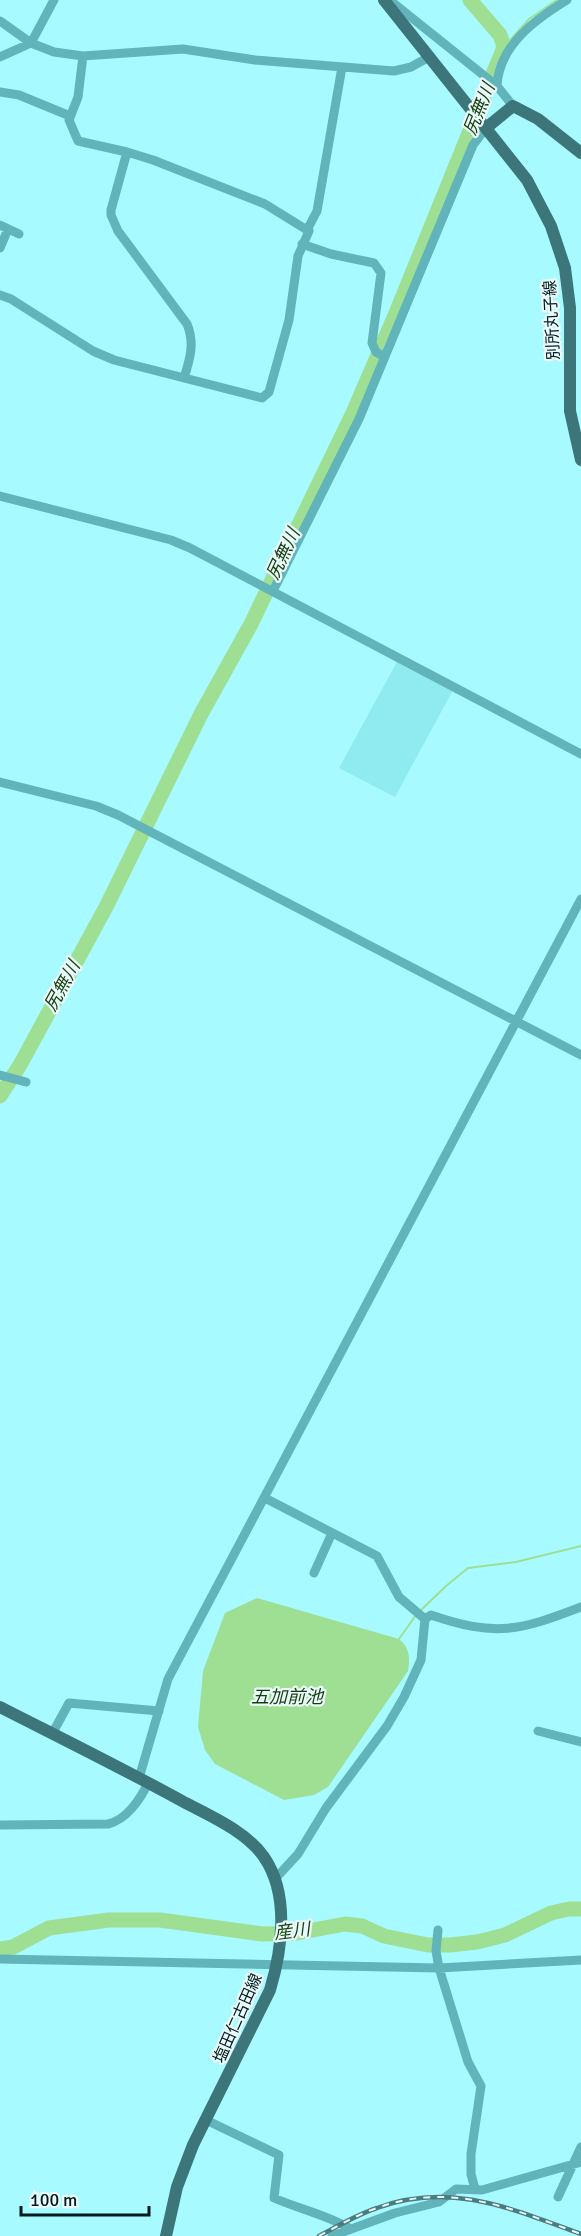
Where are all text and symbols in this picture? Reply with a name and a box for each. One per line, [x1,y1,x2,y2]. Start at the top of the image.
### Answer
water label: 尻無川 [459,78,500,138]
street label: 別所丸子線 [540,279,564,360]
water label: 尻無川 [262,523,305,583]
water label: 尻無川 [39,955,86,1015]
water label: 五加前池 [251,1686,325,1708]
water label: 産川 [273,1918,313,1944]
street label: 塩田仁古田線 [209,1970,267,2066]
scale bar [21,2179,148,2217]
text: 100 m [30,2189,77,2211]

